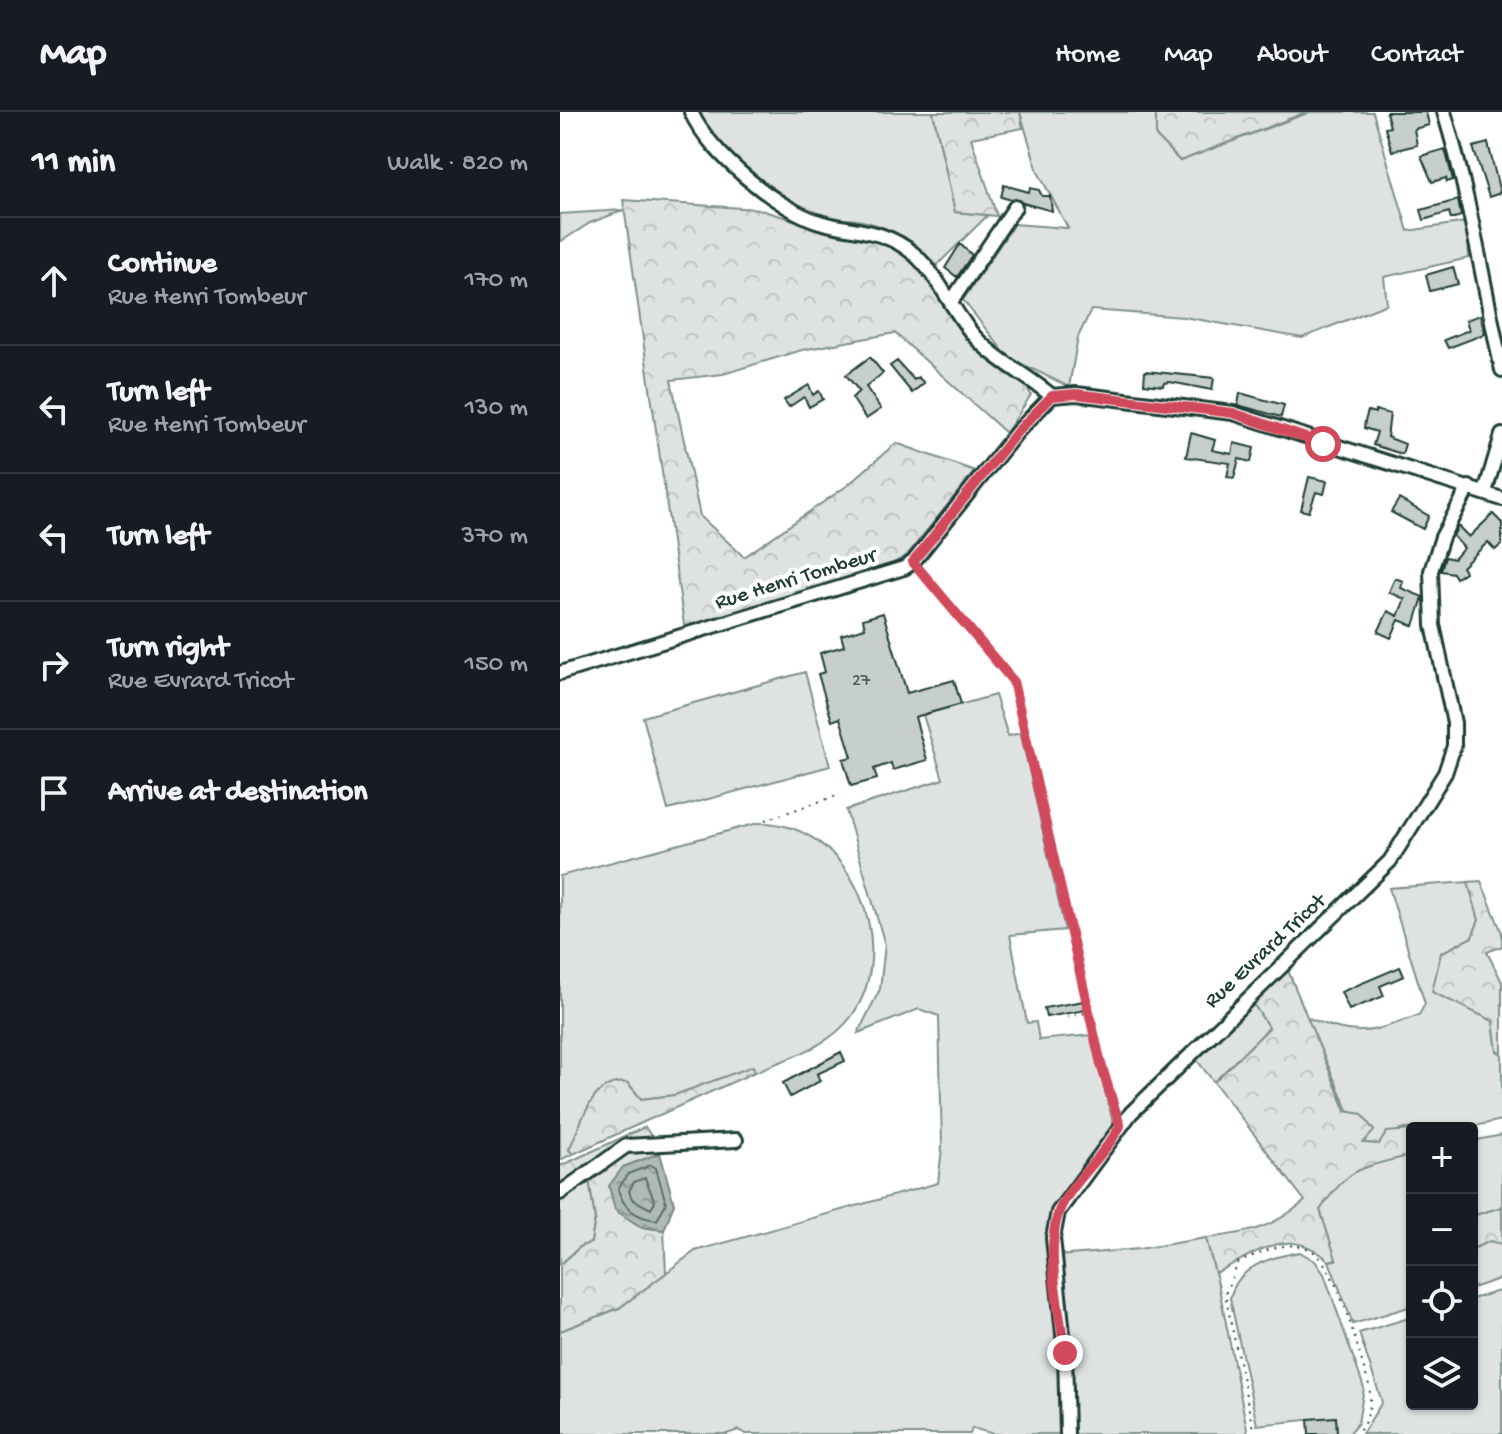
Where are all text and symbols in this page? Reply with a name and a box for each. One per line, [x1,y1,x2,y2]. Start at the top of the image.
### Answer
text: Map [40,33,106,77]
text: Home [1055,39,1120,72]
text: Map [1164,39,1213,72]
text: About [1257,39,1327,72]
text: Contact [1371,39,1462,72]
text: 11 min [32,144,115,184]
text: Walk · 820 m [387,149,528,180]
text: Continue [108,248,217,283]
icon: ahead [32,259,76,303]
text: 170 m [465,266,528,297]
text: Rue Henri Tombeur [108,283,306,314]
text: Turn left [108,376,209,411]
icon: left [32,387,76,431]
text: 130 m [465,394,528,425]
text: Rue Henri Tombeur [108,411,306,442]
route start [1305,426,1341,462]
icon: left [32,515,76,559]
text: Turn left [108,520,209,555]
text: 370 m [462,522,528,553]
street label: Rue Henri Tombeur [712,542,882,617]
text: Turn right [108,632,228,667]
icon: right [32,643,76,687]
text: 150 m [464,650,528,681]
text: Rue Evrard Tricot [108,667,293,698]
house number: 27 [852,671,871,692]
icon: arrive [32,771,76,815]
text: Arrive at destination [108,776,368,811]
street label: Rue Evrard Tricot [1200,888,1334,1015]
map controls [1406,1122,1478,1410]
button: + [1406,1122,1478,1194]
button: − [1406,1194,1478,1266]
button: locate [1406,1266,1478,1338]
route end [1047,1335,1083,1371]
button: layers [1406,1338,1478,1410]

